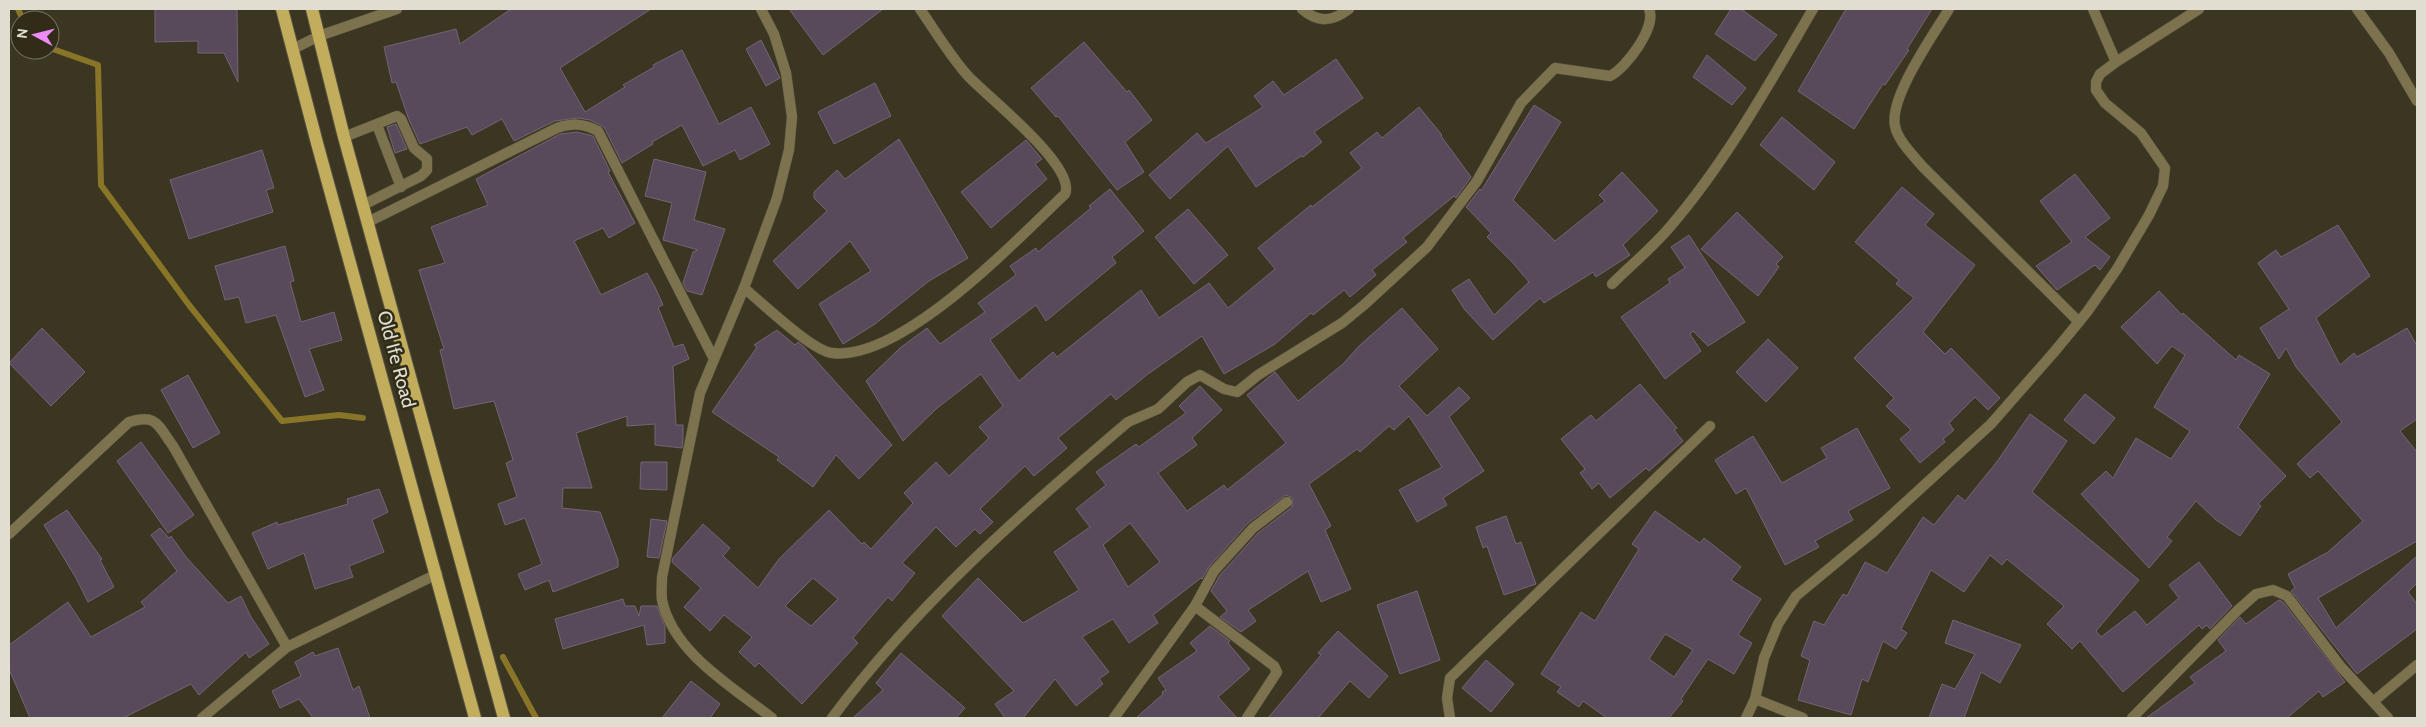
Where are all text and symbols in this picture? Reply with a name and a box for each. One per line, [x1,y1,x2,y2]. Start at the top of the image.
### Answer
north arrow [10,10,60,60]
text: N [13,27,32,39]
street label: Old Ife Road [373,308,421,410]

